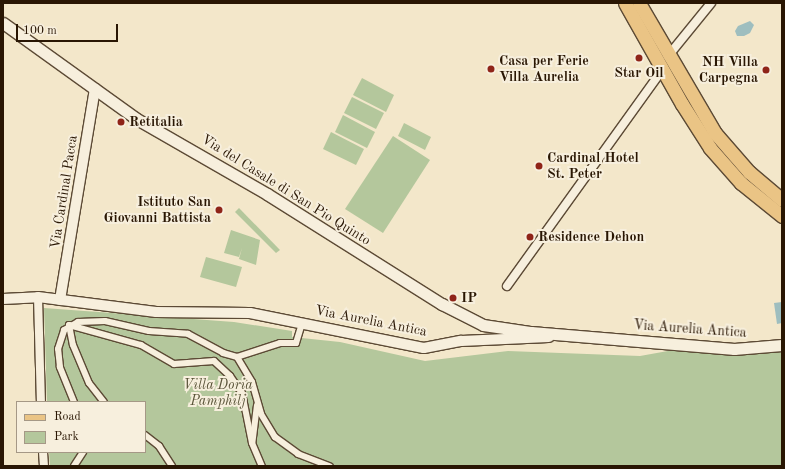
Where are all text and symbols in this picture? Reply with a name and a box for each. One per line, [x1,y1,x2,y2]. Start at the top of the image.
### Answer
scale bar [18,16,120,42]
text: 100 m [23,25,57,37]
place label: Casa per Ferie Villa Aurelia [499,53,589,86]
marker: Star Oil [634,53,644,63]
place label: NH Villa Carpegna [699,54,758,86]
marker: Casa per Ferie Villa Aurelia [486,64,496,74]
place label: Star Oil [614,65,664,81]
marker: NH Villa Carpegna [761,65,771,75]
place label: Retitalia [129,114,183,130]
marker: Retitalia [116,117,126,127]
street label: Via del Casale di San Pio Quinto [198,131,374,249]
street label: Via Cardinal Pacca [47,134,81,250]
place label: Cardinal Hotel St. Peter [547,150,639,182]
marker: Cardinal Hotel St. Peter [534,161,544,171]
place label: Istituto San Giovanni Battista [103,194,211,226]
marker: Istituto San Giovanni Battista [214,205,224,215]
place label: Residence Dehon [538,229,644,245]
marker: Residence Dehon [525,232,535,242]
place label: IP [461,290,477,306]
marker: IP [448,293,458,303]
street label: Via Aurelia Antica [314,302,428,340]
street label: Via Aurelia Antica [633,317,747,341]
park label: Villa Doria Pamphilj [183,377,253,410]
legend [16,401,146,453]
text: Road [54,411,81,423]
text: Park [54,431,79,443]

